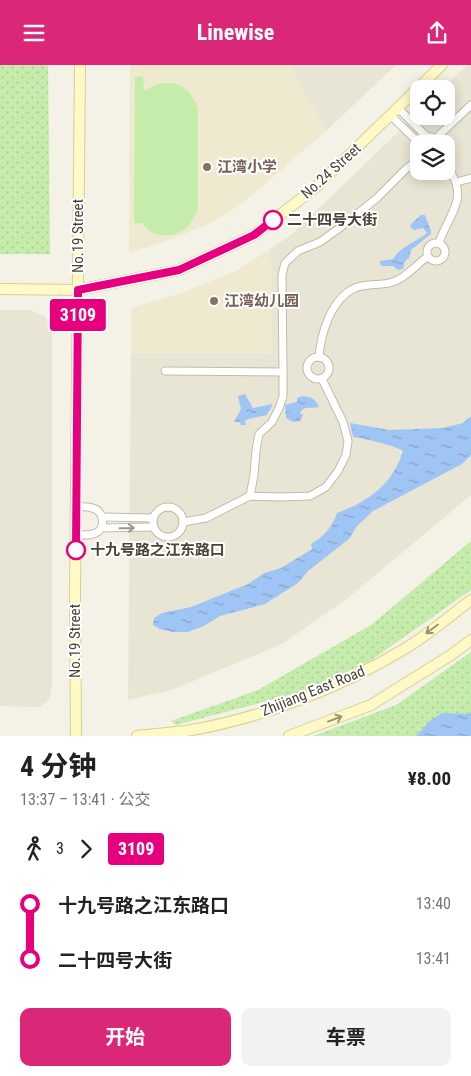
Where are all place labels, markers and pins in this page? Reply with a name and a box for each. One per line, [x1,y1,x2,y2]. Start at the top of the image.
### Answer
place label: 江湾小学 [217,158,277,176]
marker: 江湾小学 [201,161,213,173]
marker: 二十四号大街 [263,210,283,230]
place label: 二十四号大街 [287,211,377,229]
place label: 江湾幼儿园 [224,292,299,310]
marker: 江湾幼儿园 [208,295,220,307]
marker: 十九号路之江东路口 [66,540,86,560]
place label: 十九号路之江东路口 [90,541,225,559]

